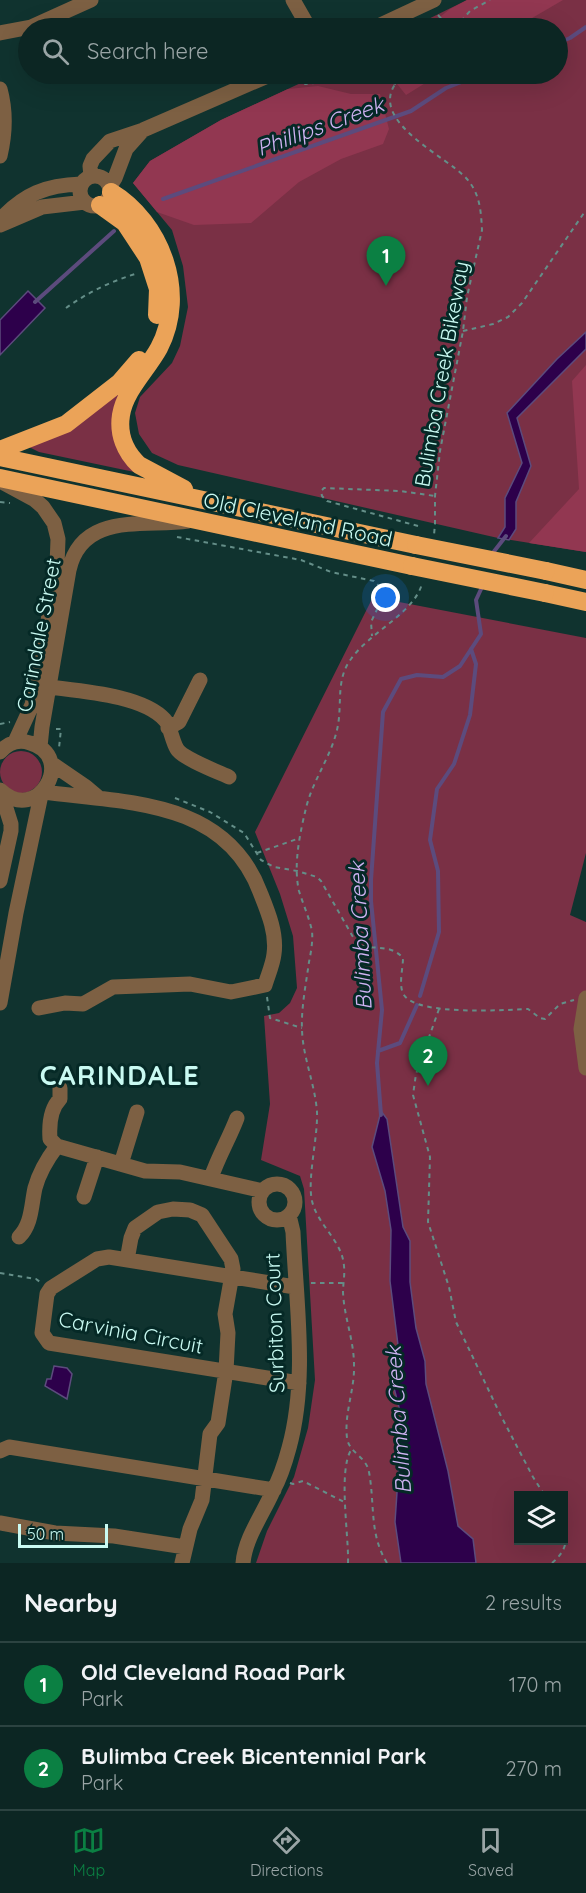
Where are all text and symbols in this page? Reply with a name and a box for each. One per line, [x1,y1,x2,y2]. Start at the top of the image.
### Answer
search box [18,18,568,84]
icon: search [39,35,72,68]
text: Search here [87,37,208,65]
water label: Phillips Creek [252,89,390,162]
pin: 1 [366,236,406,286]
street label: Bulimba Creek Bikeway [408,259,474,489]
street label: Old Cleveland Road [201,486,395,552]
street label: Carindale Street [10,556,66,714]
your location [371,583,400,612]
water label: Bulimba Creek [342,859,378,1011]
pin: 2 [408,1036,448,1086]
district label: CARINDALE [40,1058,200,1092]
street label: Surbiton Court [259,1252,289,1394]
street label: Carvinia Circuit [57,1305,205,1359]
water label: Bulimba Creek [379,1343,417,1495]
map controls [514,1491,568,1545]
button: layers [514,1491,568,1545]
scale bar [18,1521,108,1548]
text: 50 m [27,1524,64,1544]
text: Nearby [24,1586,118,1619]
text: 2 results [485,1590,562,1615]
text: Old Cleveland Road Park [81,1658,345,1686]
text: 1 [40,1672,47,1697]
text: 170 m [509,1672,562,1697]
text: Park [81,1686,123,1711]
text: Bulimba Creek Bicentennial Park [81,1742,426,1770]
text: 2 [38,1756,49,1781]
text: 270 m [505,1756,562,1781]
text: Park [81,1770,123,1795]
tab: Map [72,1824,105,1880]
tab: Directions [250,1824,323,1880]
tab: Saved [468,1824,514,1880]

